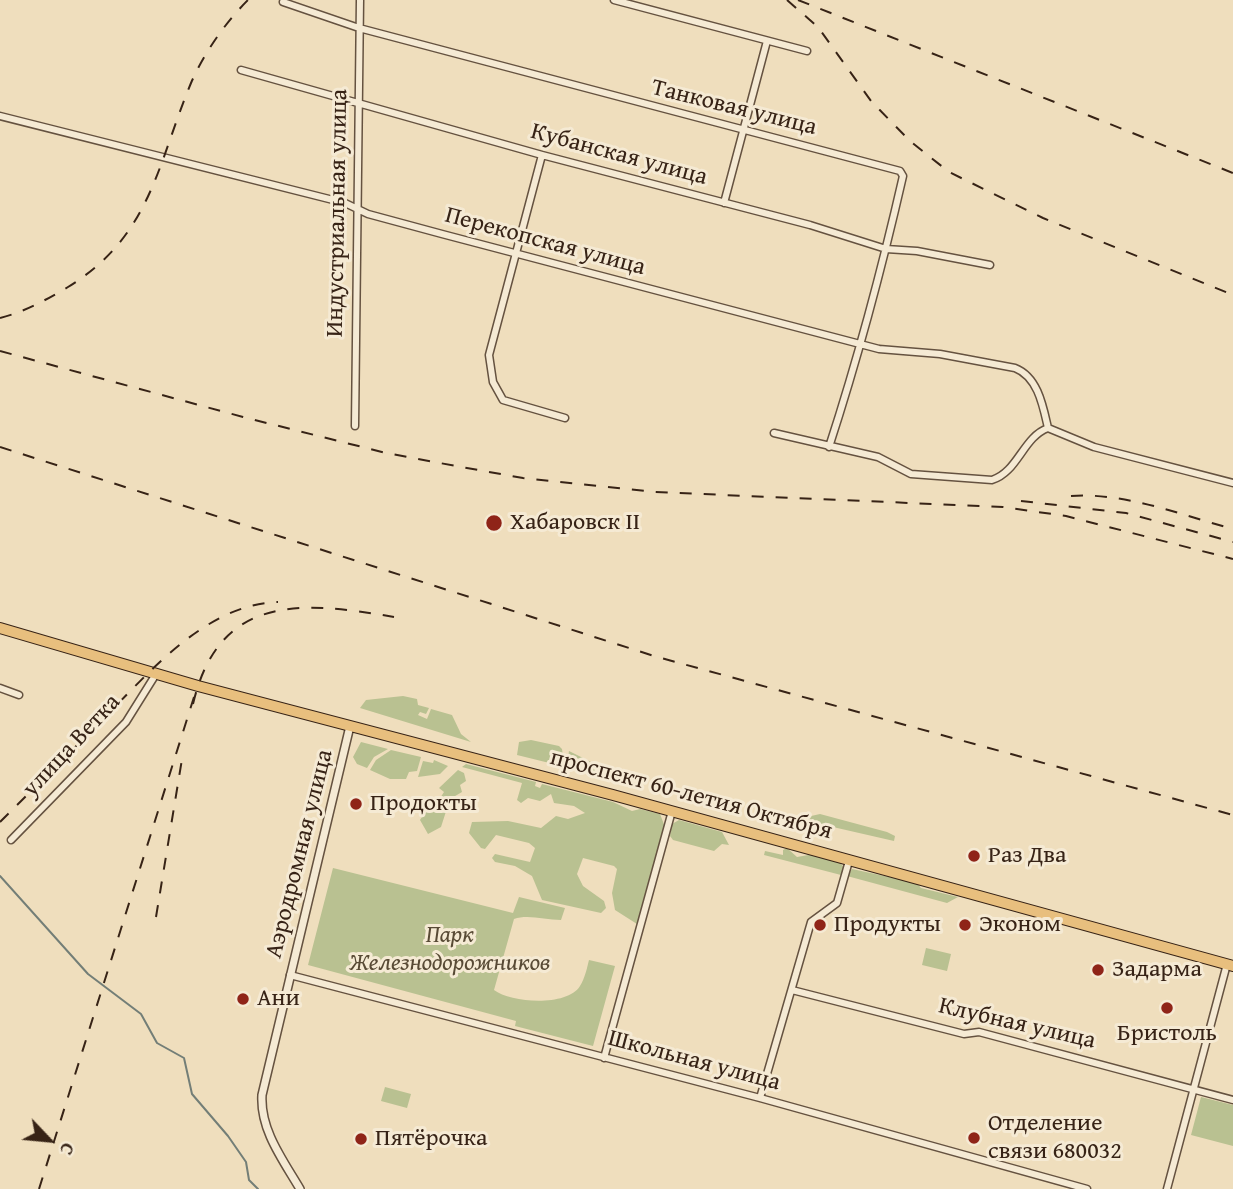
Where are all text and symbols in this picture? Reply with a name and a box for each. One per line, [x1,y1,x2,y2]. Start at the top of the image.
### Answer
street label: Танковая улица [649,74,819,142]
street label: Индустриальная улица [321,89,355,337]
street label: Кубанская улица [528,118,710,192]
street label: Перекопская улица [442,201,648,283]
place label: Хабаровск II [510,509,640,537]
marker: Хабаровск II [484,513,504,533]
street label: улица Ветка [17,688,127,804]
street label: проспект 60-летия Октября [547,743,835,847]
street label: Аэродромная улица [260,747,340,961]
place label: Продокты [370,790,477,818]
marker: Продокты [348,796,364,812]
place label: Раз Два [988,842,1067,870]
marker: Раз Два [966,848,982,864]
place label: Продукты [834,911,941,939]
place label: Эконом [979,911,1061,939]
marker: Продукты [812,917,828,933]
marker: Эконом [957,917,973,933]
park label: Парк Железнодорожников [350,922,550,978]
place label: Задарма [1112,956,1202,984]
marker: Задарма [1090,962,1106,978]
place label: Ани [257,985,300,1013]
marker: Ани [235,991,251,1007]
street label: Клубная улица [936,992,1098,1056]
marker: Бристоль [1159,1000,1175,1016]
place label: Бристоль [1117,1020,1217,1048]
street label: Школьная улица [605,1024,783,1098]
north arrow [14,1105,84,1175]
place label: Отделение связи 680032 [988,1110,1122,1166]
place label: Пятёрочка [375,1125,488,1153]
marker: Отделение связи 680032 [966,1130,982,1146]
marker: Пятёрочка [353,1131,369,1147]
text: С [53,1138,83,1160]

